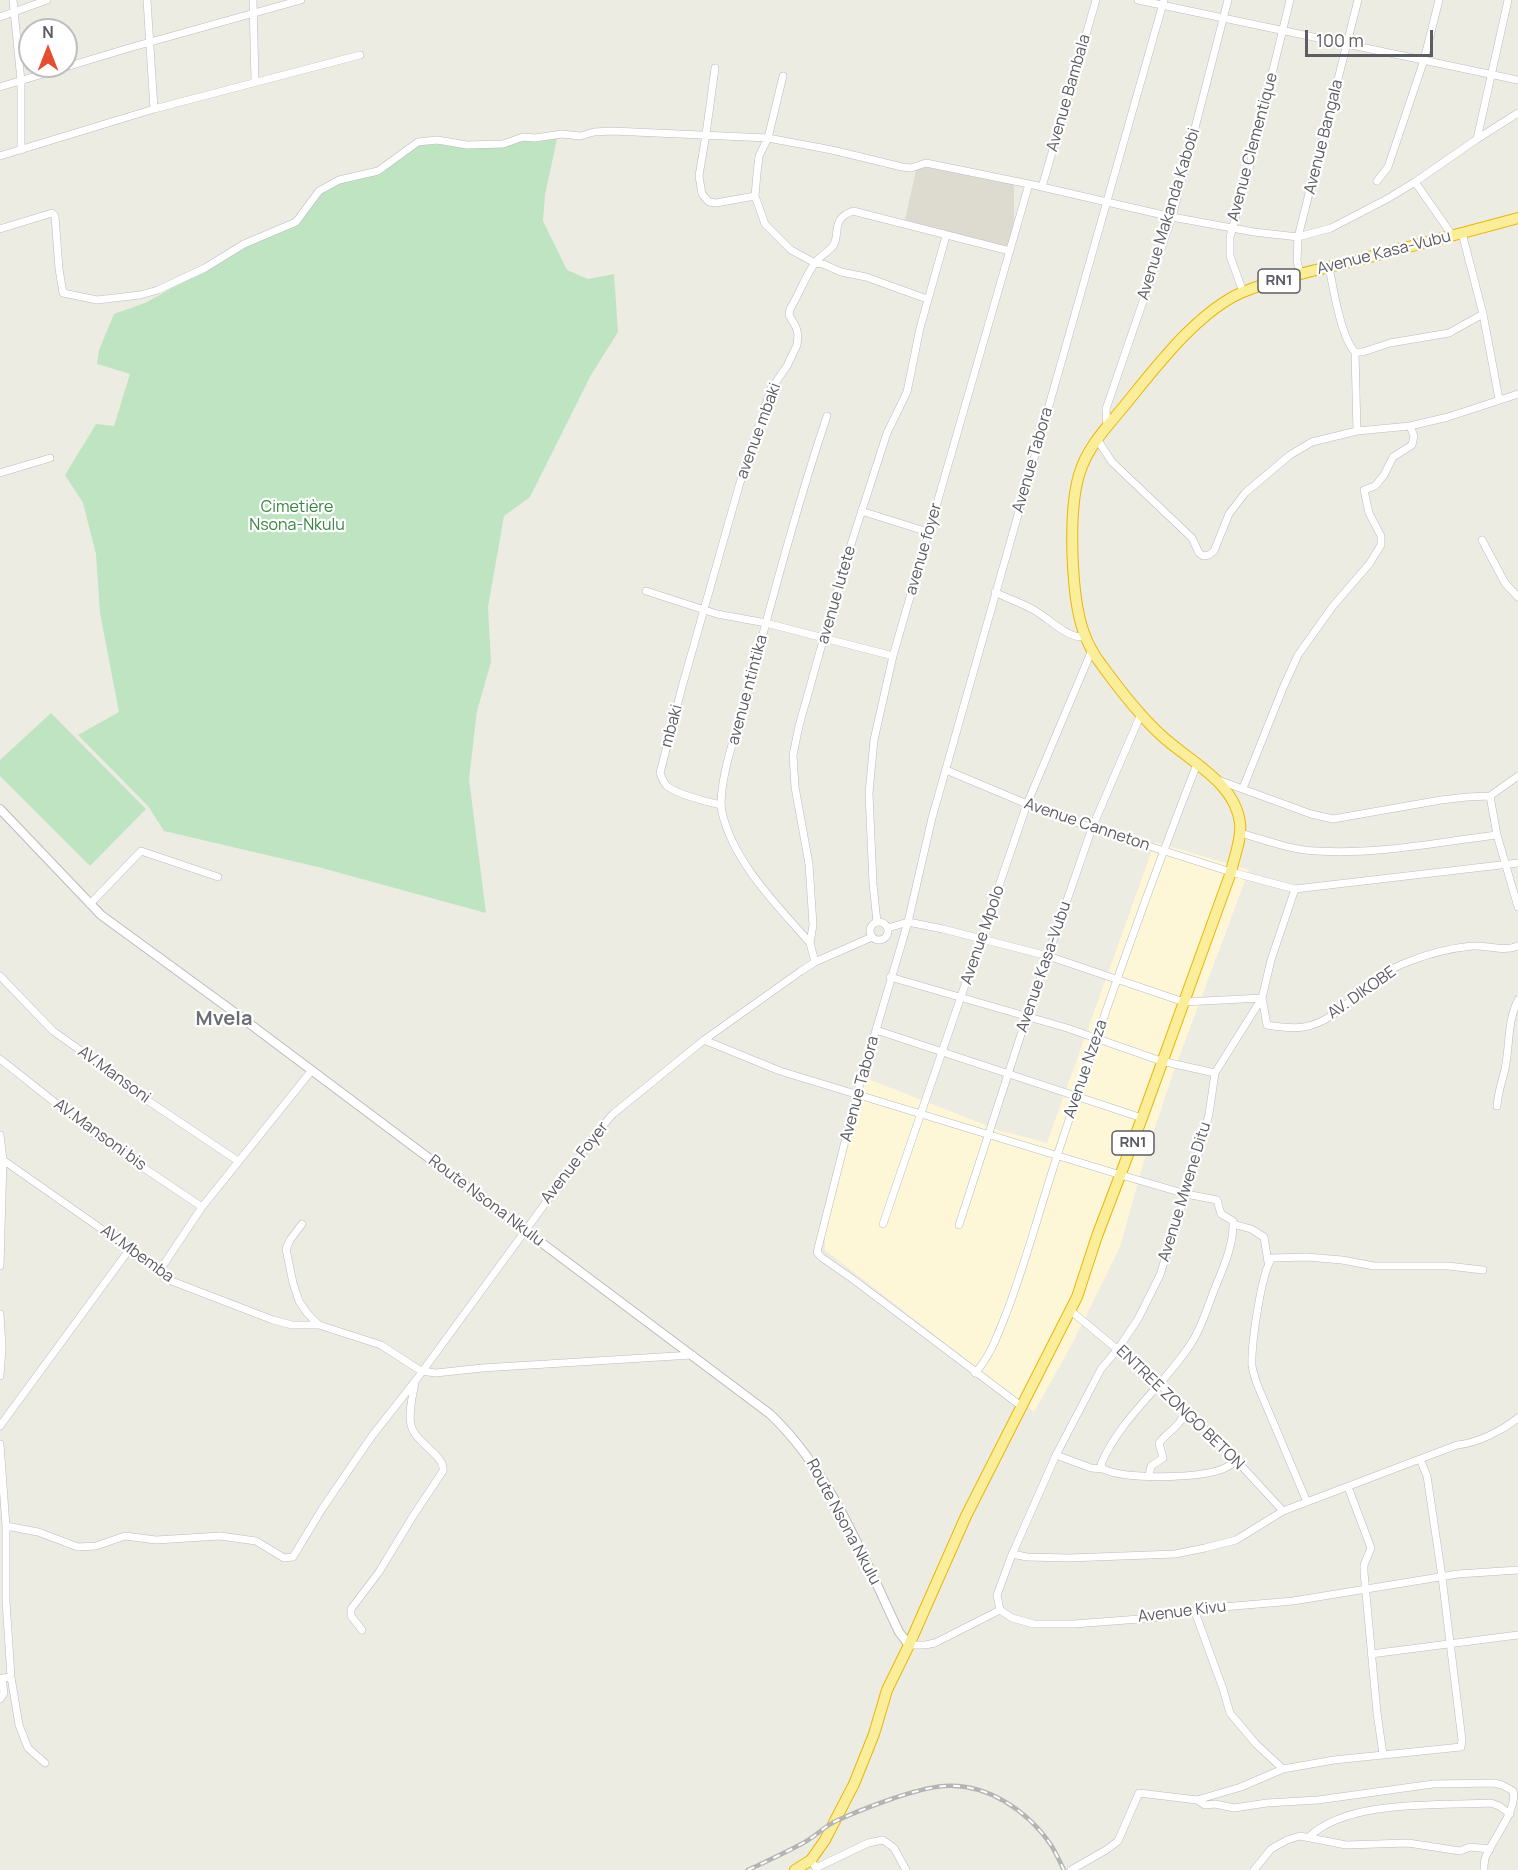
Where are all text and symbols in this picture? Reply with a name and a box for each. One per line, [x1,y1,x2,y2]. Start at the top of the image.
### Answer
north arrow [18,18,78,78]
scale bar [1308,18,1436,56]
text: N [42,21,54,43]
text: 100 m [1316,28,1364,52]
street label: Avenue Bambala [1043,32,1095,154]
street label: Avenue Clementique [1224,71,1282,223]
street label: Avenue Bangala [1301,78,1347,196]
street label: Avenue Makanda Kabobi [1134,126,1204,302]
street label: Avenue Kasa-Vubu [1315,227,1453,279]
road number: RN1 [1258,269,1300,293]
street label: avenue mbaki [733,380,785,482]
street label: Avenue Tabora [1009,405,1057,515]
park label: Cimetière Nsona-Nkulu [249,498,345,536]
street label: avenue foyer [902,501,946,597]
street label: avenue lutete [814,544,860,646]
street label: avenue ntintika [724,633,772,747]
street label: mbaki [657,702,687,750]
street label: Avenue Canneton [1022,794,1152,856]
street label: Avenue Mpolo [957,883,1009,987]
street label: Avenue Kasa-Vubu [1013,899,1075,1035]
street label: AV. DIKOBE [1324,963,1400,1023]
district label: Mvela [196,1007,252,1031]
street label: Avenue Nzeza [1060,1017,1112,1121]
street label: Avenue Tabora [837,1034,883,1144]
street label: AV.Mansoni [74,1042,154,1108]
street label: AV.Mansoni bis [50,1095,150,1175]
street label: Avenue Foyer [537,1118,613,1208]
street label: Avenue Mwene Ditu [1155,1120,1215,1264]
road number: RN1 [1112,1131,1154,1155]
street label: Route Nsona Nkulu [424,1151,548,1251]
street label: AV.Mbemba [97,1221,177,1287]
street label: ENTREE ZONGO BETON [1112,1342,1248,1474]
street label: Route Nsona Nkulu [802,1456,884,1588]
street label: Avenue Kivu [1137,1597,1227,1627]

